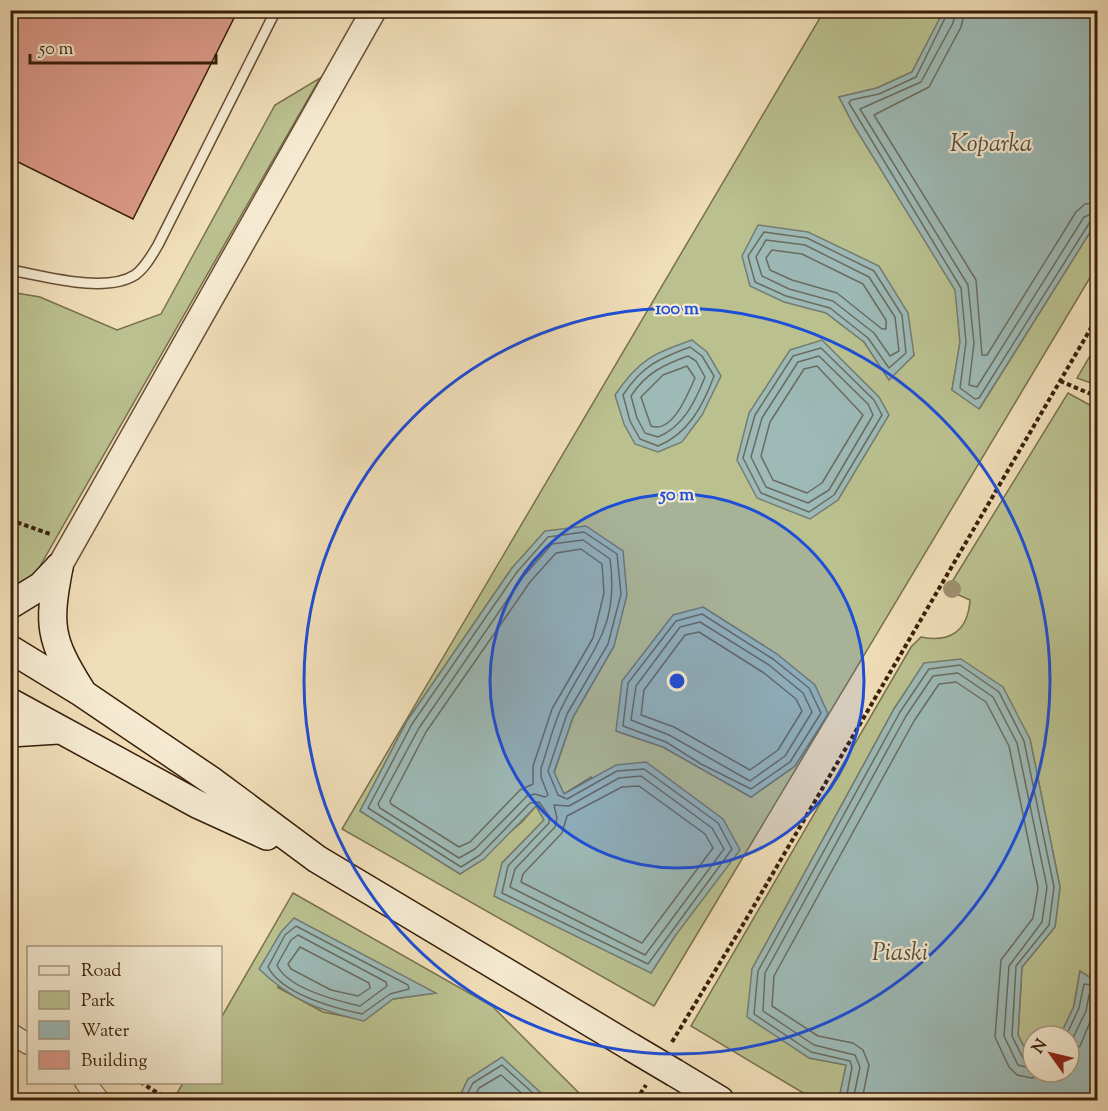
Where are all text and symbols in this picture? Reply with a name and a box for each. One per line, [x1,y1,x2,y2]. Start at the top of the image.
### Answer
scale bar [30,27,216,65]
text: 50 m [38,37,74,63]
water label: Koparka [950,128,1032,162]
text: 100 m [655,297,699,323]
text: 50 m [658,483,694,509]
centre of rings [667,671,687,691]
water label: Piaski [872,937,928,971]
legend [27,946,222,1084]
text: Road [81,959,121,985]
text: Park [81,989,116,1015]
text: Water [81,1019,130,1045]
north arrow [1021,1024,1081,1084]
text: N [1028,1035,1054,1059]
text: Building [81,1049,147,1075]

